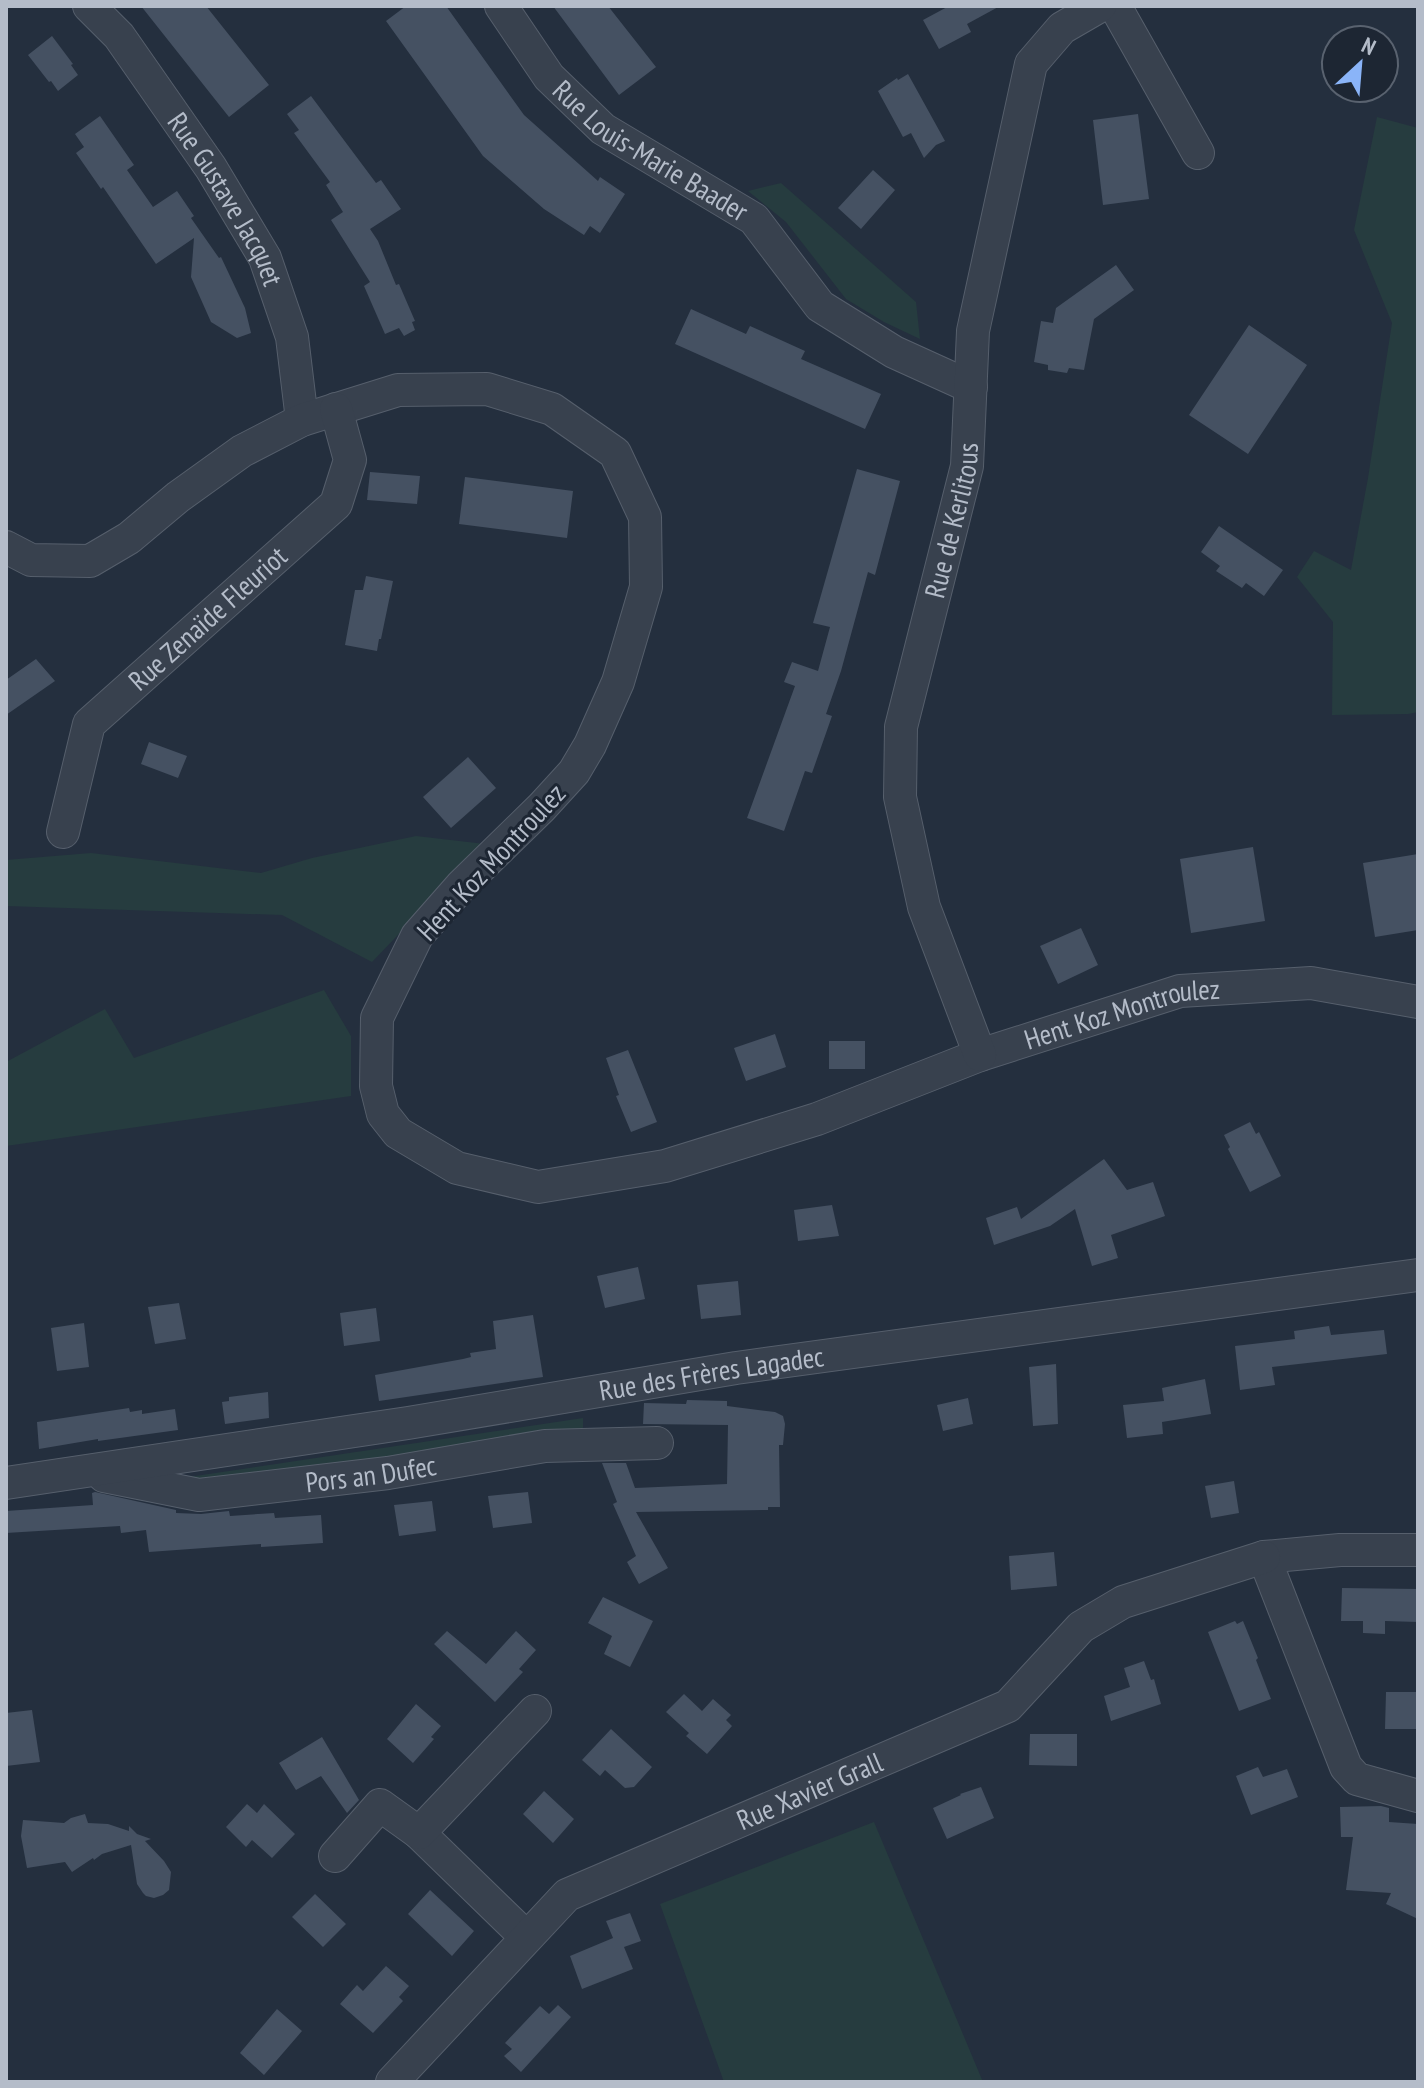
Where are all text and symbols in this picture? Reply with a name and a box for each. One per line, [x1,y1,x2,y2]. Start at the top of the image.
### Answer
north arrow [1320,24,1400,104]
text: N [1357,31,1380,61]
street label: Rue Louis-Marie Baader [545,72,755,229]
street label: Rue Gustave Jacquet [160,105,292,291]
street label: Rue de Kerlitous [915,442,986,602]
street label: Rue Zenaïde Fleuriot [120,537,295,698]
street label: Hent Koz Montroulez [408,775,573,948]
street label: Hent Koz Montroulez [1019,970,1221,1058]
street label: Rue des Frères Lagadec [596,1337,826,1409]
street label: Pors an Dufec [303,1446,439,1500]
street label: Rue Xavier Grall [731,1743,888,1838]

